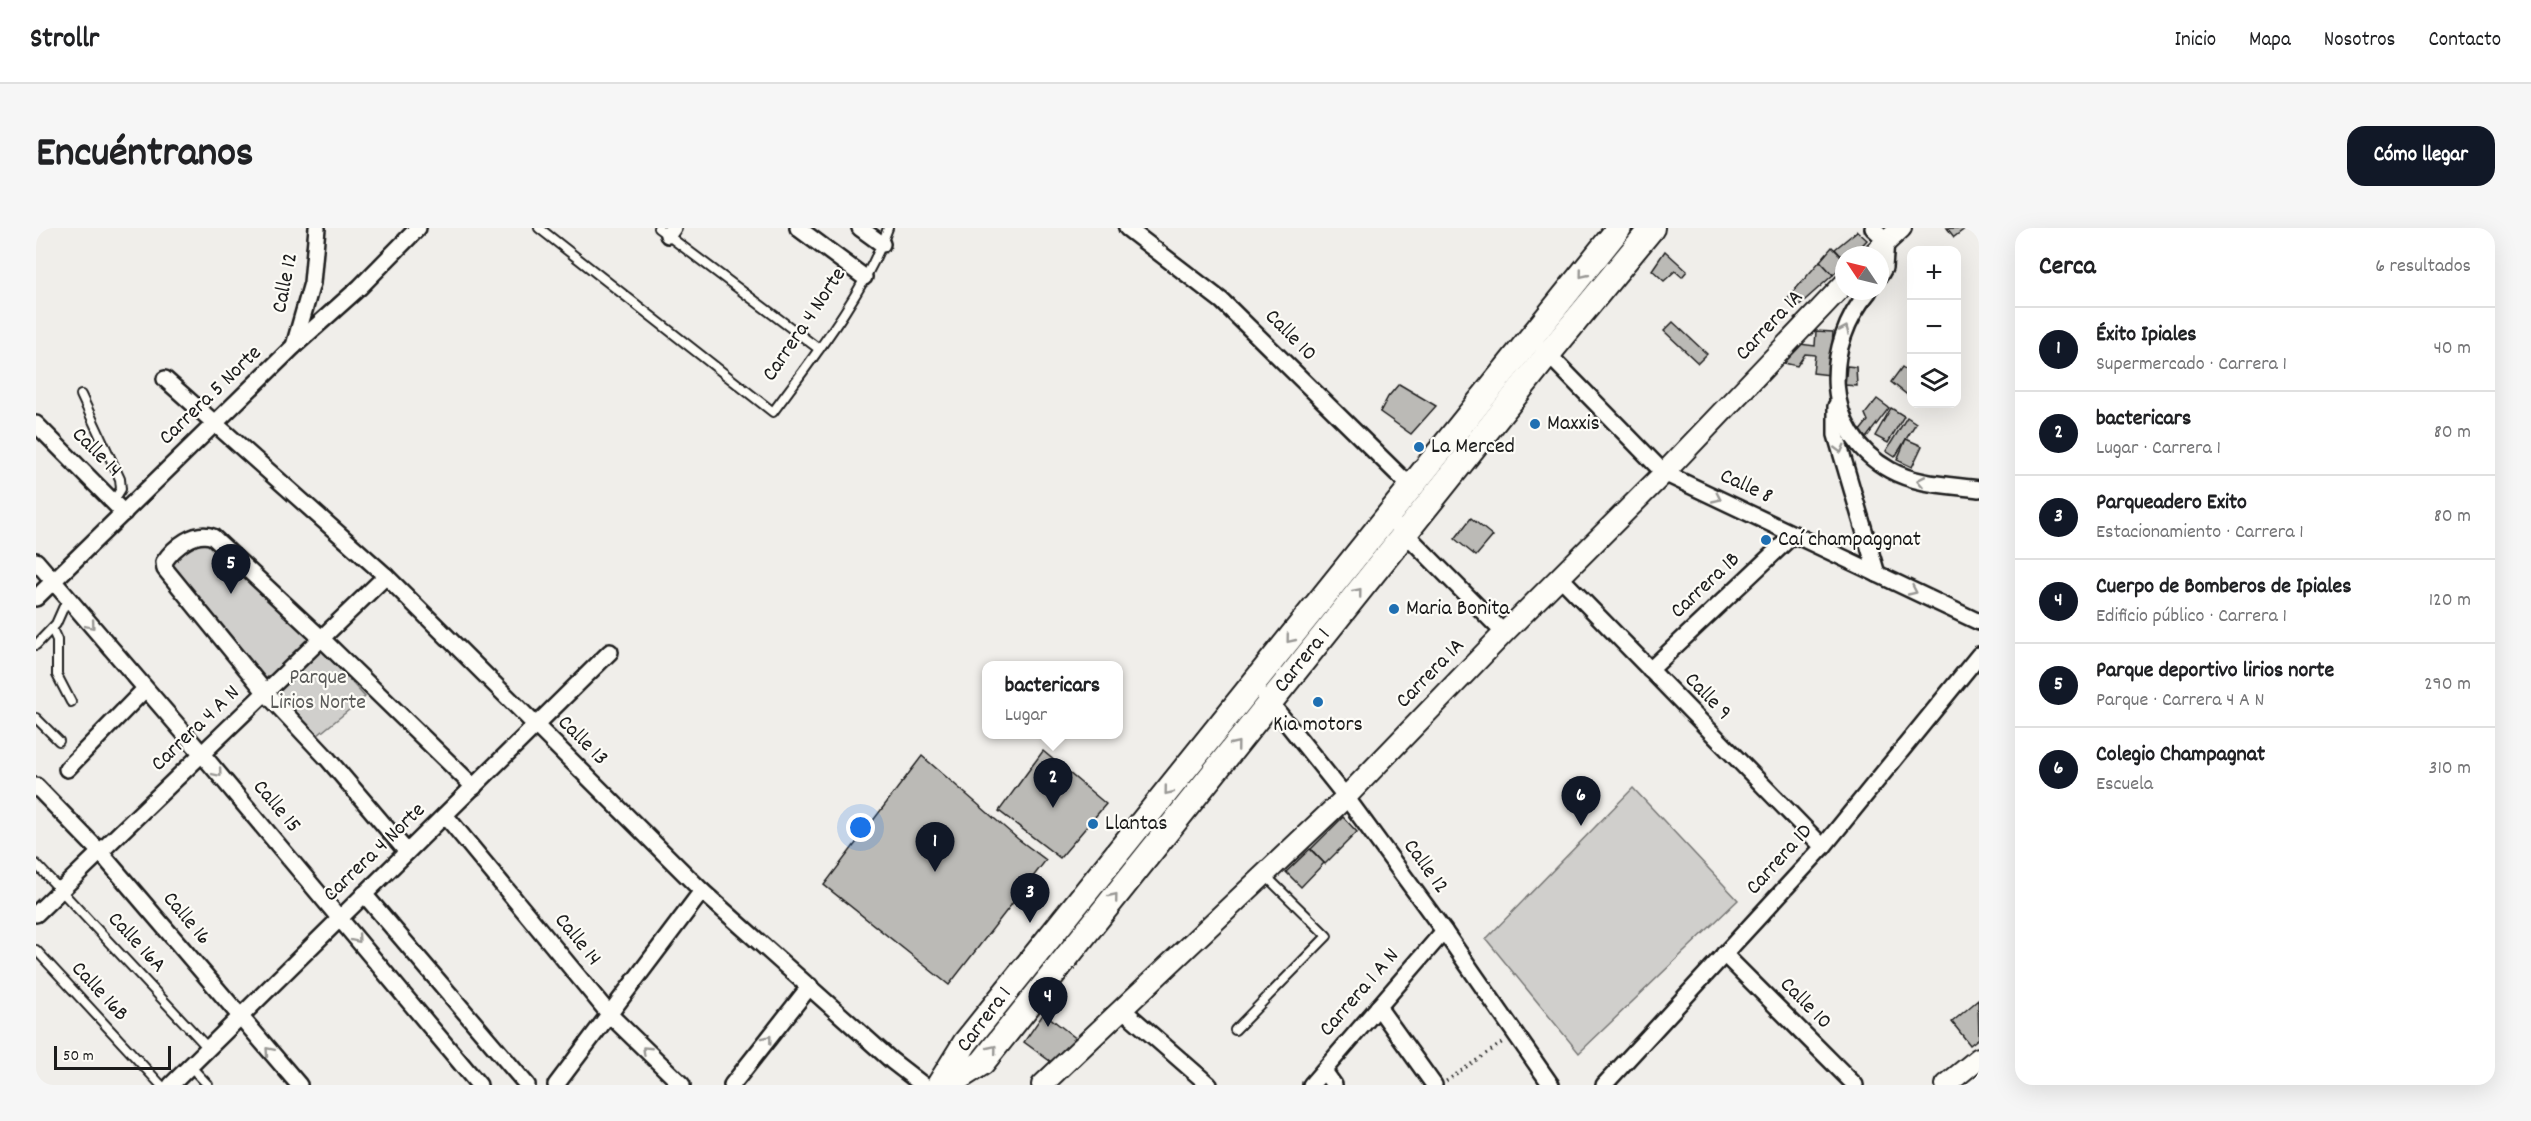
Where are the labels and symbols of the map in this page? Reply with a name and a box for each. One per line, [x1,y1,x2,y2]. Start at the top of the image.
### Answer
north arrow [1835,246,1889,300]
street label: Calle 12 [265,250,307,316]
street label: Carrera 4 Norte [755,262,855,388]
one-way arrow [1579,267,1590,278]
street label: Carrera 1A [1729,283,1811,369]
street label: Calle 10 [1257,303,1323,369]
one-way arrow [1838,325,1850,336]
street label: Carrera 5 Norte [153,339,269,453]
place label: Maxxis [1547,409,1600,440]
marker: Maxxis [1528,417,1542,431]
street label: Calle 14 [64,421,128,485]
place label: La Merced [1431,432,1515,463]
marker: La Merced [1412,440,1426,454]
one-way arrow [1832,444,1845,454]
street label: Calle 8 [1714,461,1778,513]
one-way arrow [1916,475,1926,488]
one-way arrow [1711,491,1722,503]
place label: Caí champaggnat [1778,525,1921,556]
marker: Caí champaggnat [1759,533,1773,547]
pin: 5 [212,544,250,594]
street label: Carrera 1B [1664,545,1748,627]
one-way arrow [1906,583,1917,595]
one-way arrow [1350,588,1361,599]
place label: Maria Bonita [1406,594,1510,625]
marker: Maria Bonita [1387,602,1401,616]
one-way arrow [84,618,95,629]
street label: Carrera 1 [1267,622,1339,700]
one-way arrow [1286,632,1297,643]
street label: Carrera 1A [1389,632,1473,716]
park label: Parque Lirios Norte [270,663,366,719]
street label: Calle 9 [1676,666,1738,728]
street label: Carrera 4 A N [145,679,247,779]
marker: Kia motors [1311,695,1325,709]
street label: Calle 13 [549,708,615,774]
place label: Kia motors [1273,710,1363,741]
one-way arrow [1229,740,1240,751]
pin: 2 [1034,758,1072,808]
one-way arrow [211,766,222,777]
street label: Calle 15 [244,774,308,840]
pin: 6 [1562,776,1600,826]
one-way arrow [1164,784,1175,795]
street label: Carrera 4 Norte [317,796,433,910]
place label: Llantas [1105,809,1167,840]
your location [846,813,875,842]
marker: Llantas [1086,817,1100,831]
street label: Carrera 1D [1739,817,1821,903]
pin: 1 [916,822,954,872]
street label: Calle 12 [1395,833,1455,901]
pin: 3 [1010,874,1050,923]
street label: Calle 16 [154,885,218,953]
one-way arrow [1107,893,1118,904]
street label: Calle 16A [99,905,173,981]
street label: Calle 14 [546,907,608,973]
one-way arrow [349,932,360,943]
street label: Carrera 1 A N [1313,942,1407,1044]
street label: Calle 16B [63,955,135,1029]
street label: Calle 10 [1772,971,1838,1037]
pin: 4 [1028,978,1068,1027]
street label: Carrera 1 [950,981,1020,1059]
one-way arrow [761,1035,772,1046]
scale bar [54,1043,171,1070]
one-way arrow [985,1045,996,1056]
one-way arrow [642,1046,653,1057]
one-way arrow [265,1047,276,1058]

